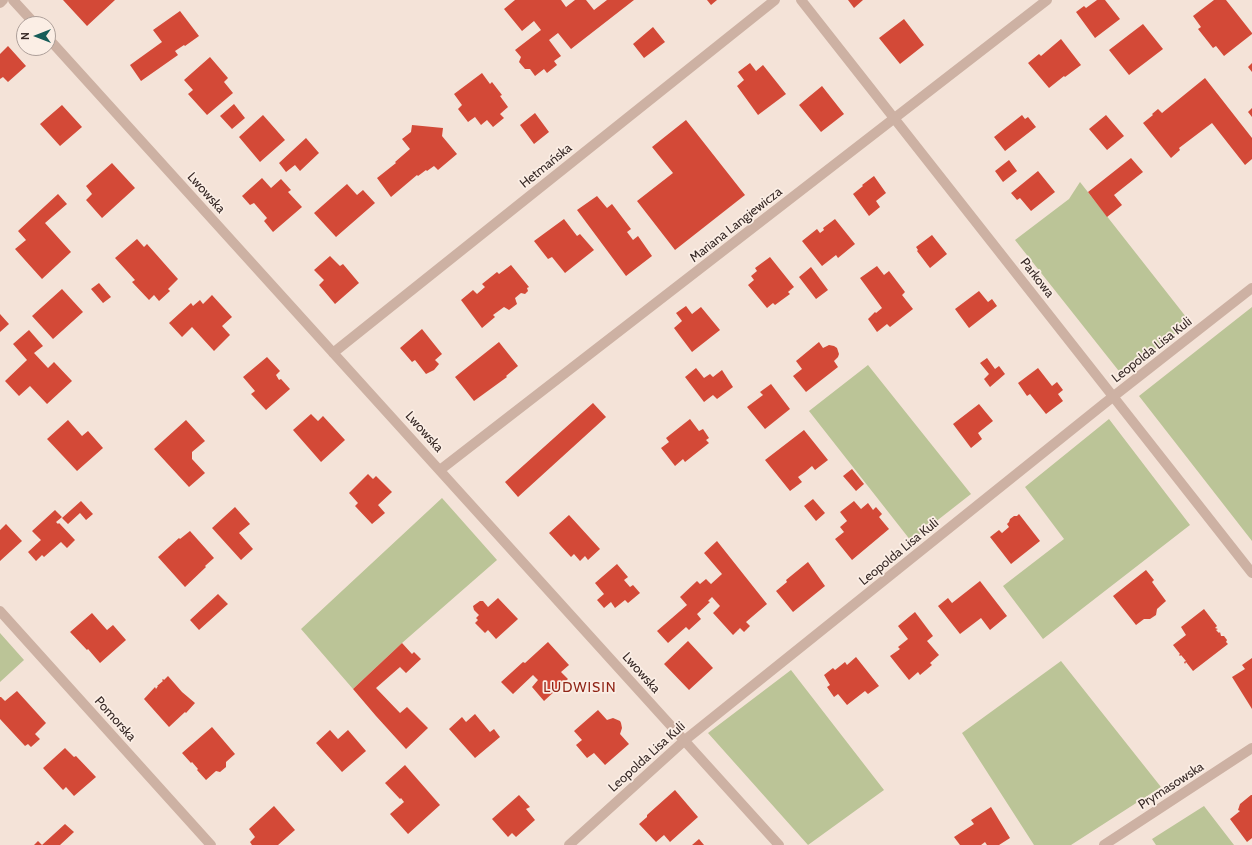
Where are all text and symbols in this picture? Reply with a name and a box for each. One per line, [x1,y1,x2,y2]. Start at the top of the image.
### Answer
north arrow [16,16,56,56]
text: N [18,32,32,40]
street label: Hetmańska [517,140,575,192]
street label: Lwowska [184,170,228,216]
street label: Mariana Langiewicza [687,184,785,266]
street label: Parkowa [1017,255,1057,301]
street label: Leopolda Lisa Kuli [1109,314,1195,386]
street label: Lwowska [402,409,446,455]
street label: Leopolda Lisa Kuli [856,515,942,589]
street label: Lwowska [619,650,663,696]
district label: LUDWISIN [543,680,617,696]
street label: Pomorska [91,694,139,744]
street label: Leopolda Lisa Kuli [606,719,688,795]
street label: Prymasowska [1135,759,1207,813]

